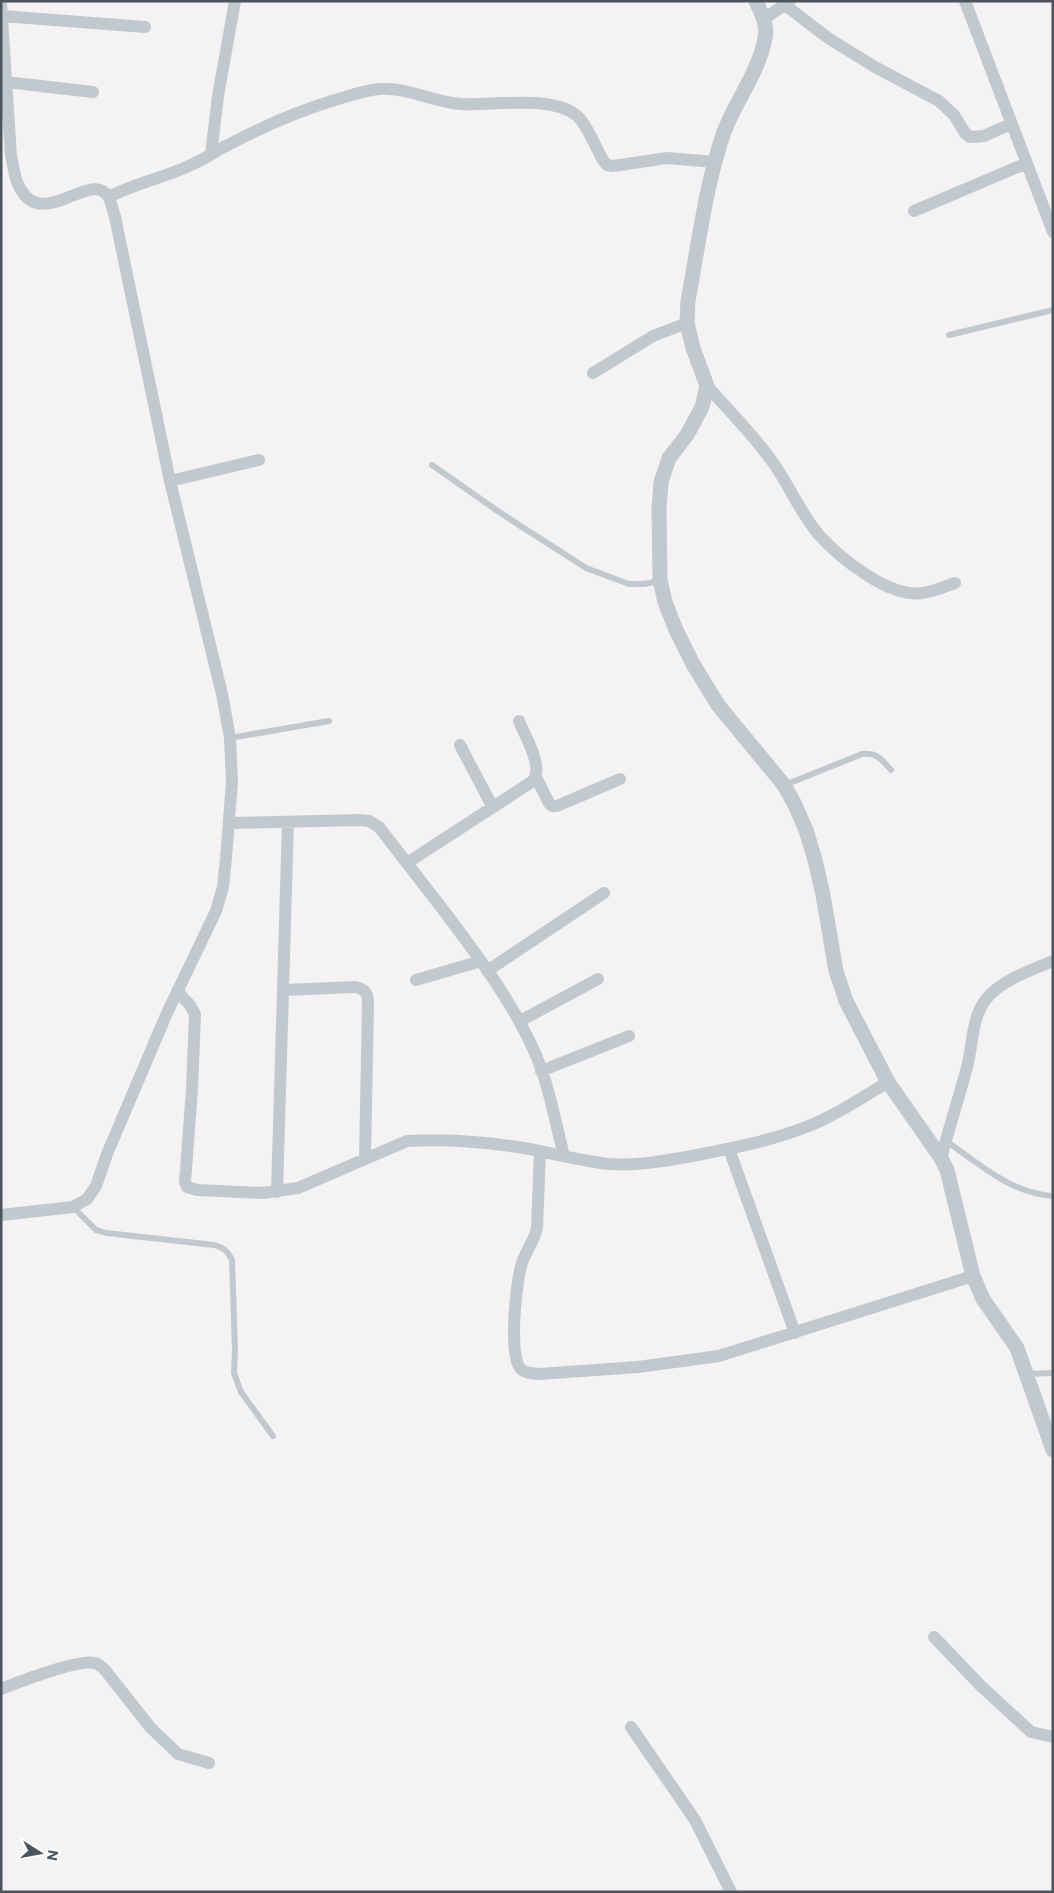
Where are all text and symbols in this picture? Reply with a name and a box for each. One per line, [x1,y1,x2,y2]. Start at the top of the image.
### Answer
north arrow [15,1828,65,1878]
text: N [44,1849,63,1862]

